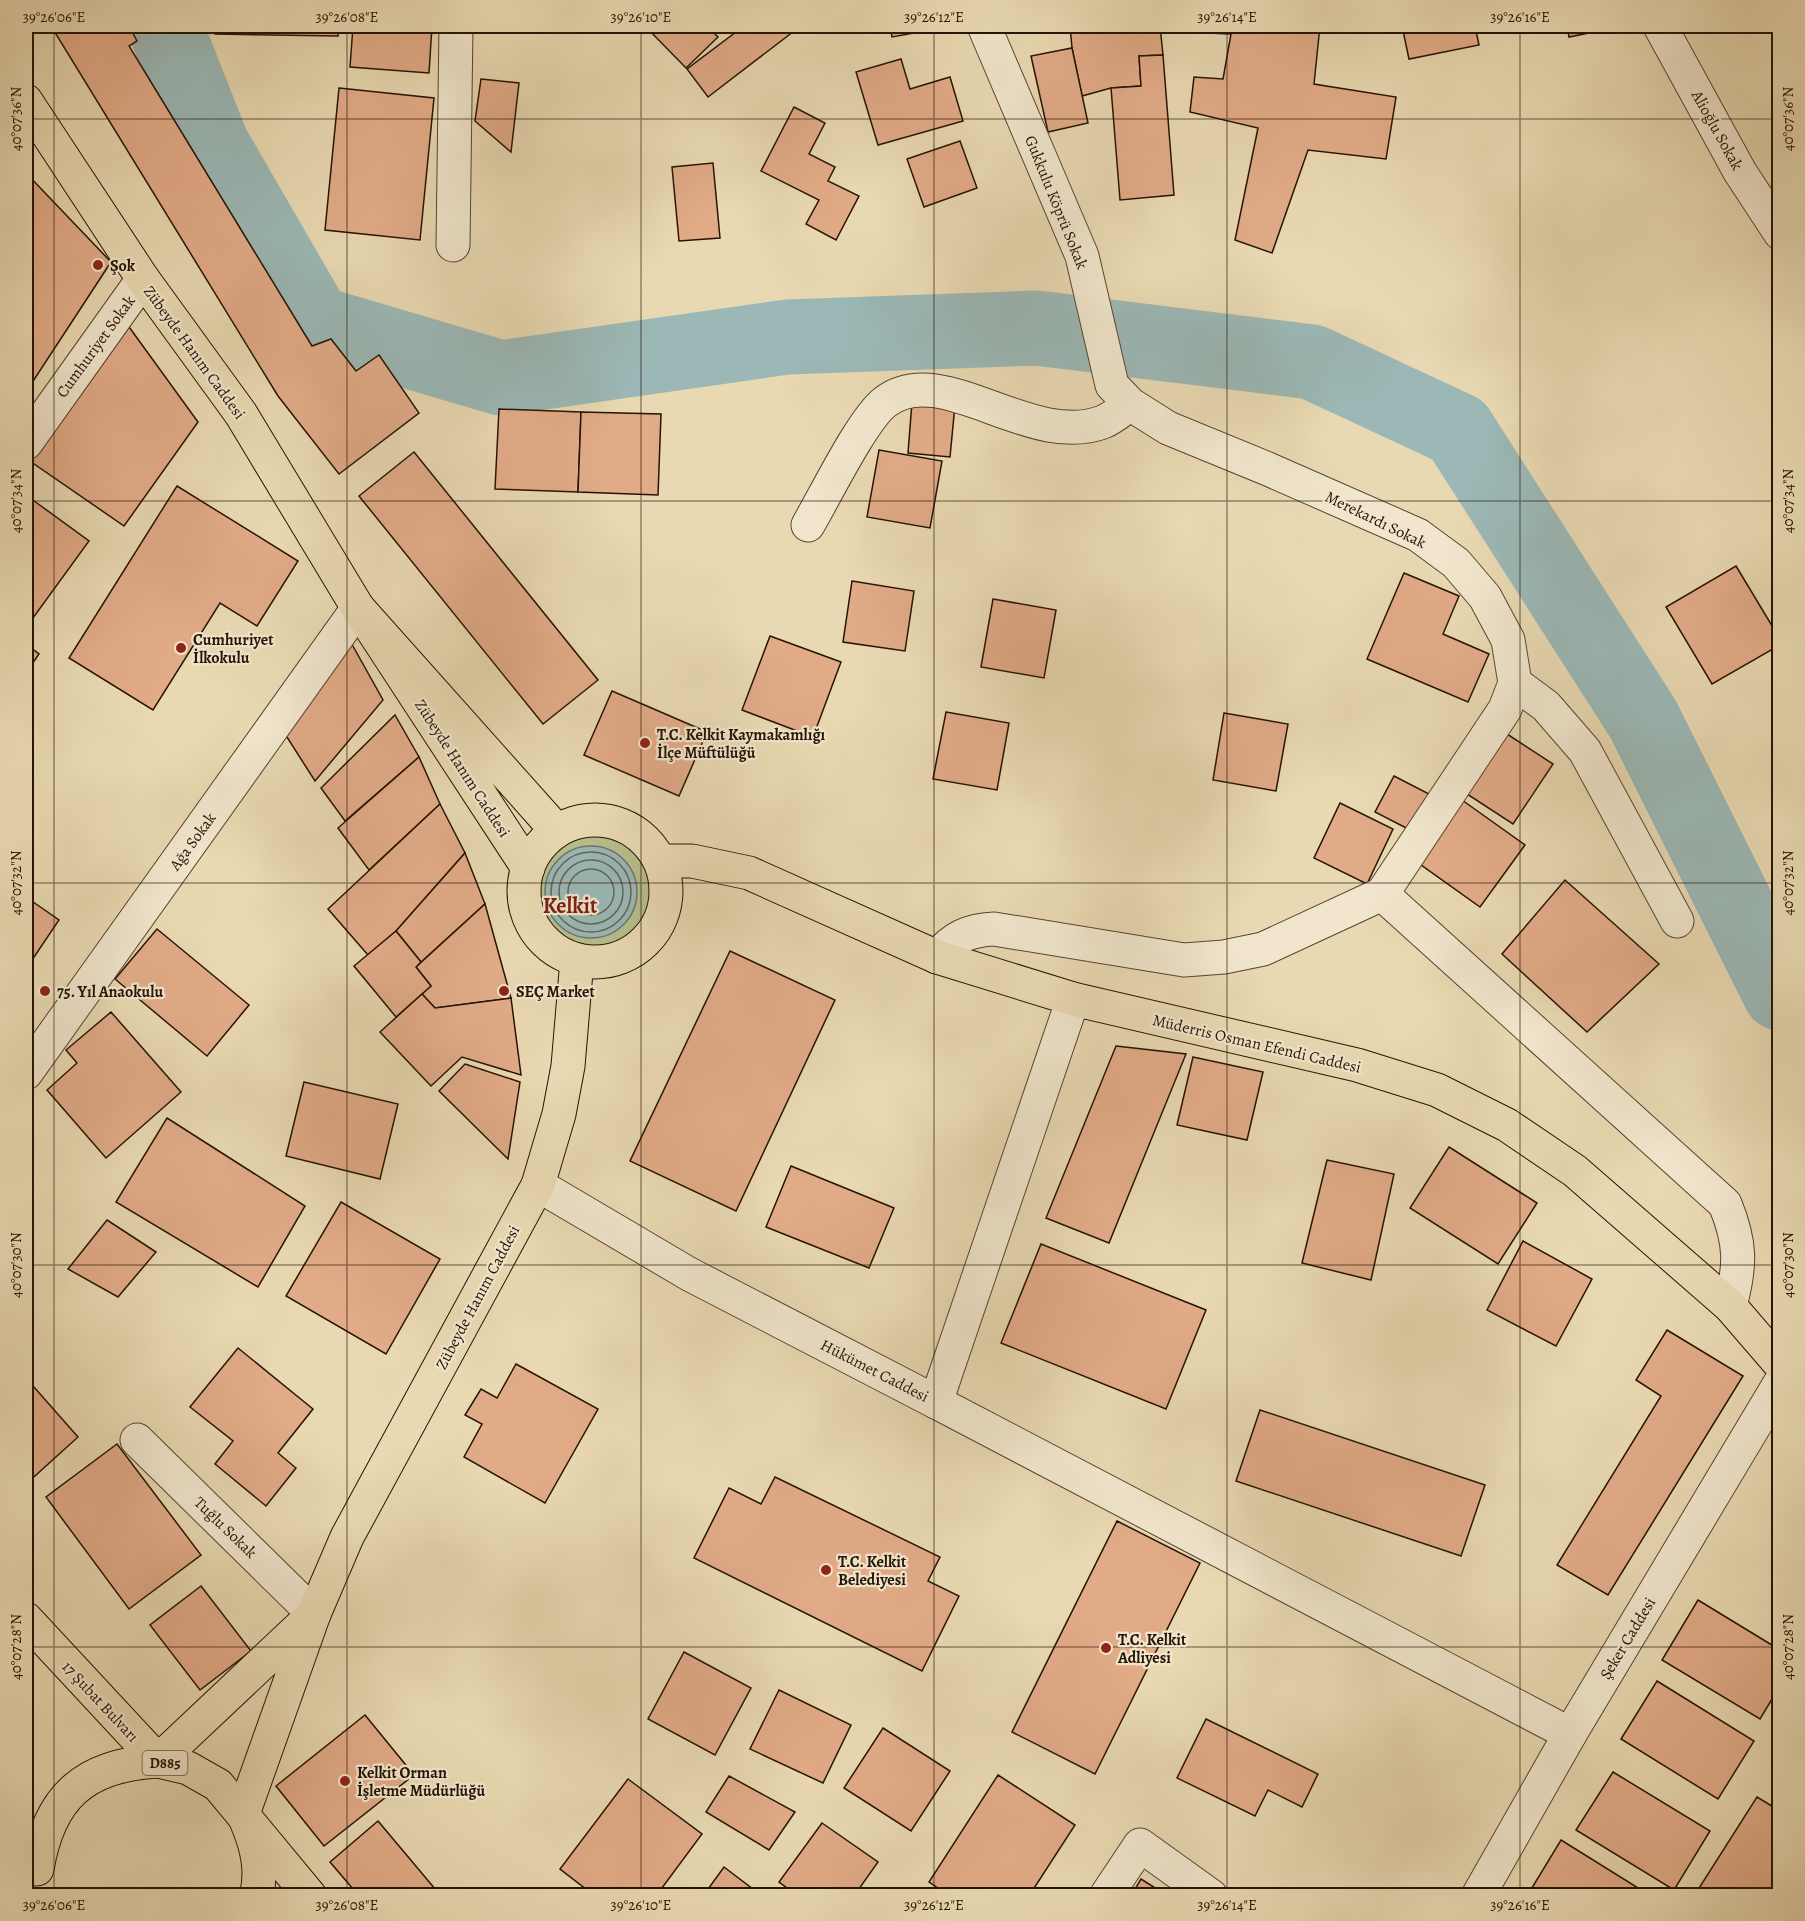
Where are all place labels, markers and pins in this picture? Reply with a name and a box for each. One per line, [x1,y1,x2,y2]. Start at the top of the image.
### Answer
place label: Şok [110,255,136,277]
marker: Şok [91,258,105,272]
place label: Cumhuriyet İlkokulu [193,629,274,669]
marker: Cumhuriyet İlkokulu [174,641,188,655]
place label: T.C. Kelkit Kaymakamlığı İlçe Müftülüğü [657,724,826,764]
marker: T.C. Kelkit Kaymakamlığı İlçe Müftülüğü [638,736,652,750]
place label: 75. Yıl Anaokulu [57,981,164,1003]
place label: SEÇ Market [516,981,595,1003]
marker: 75. Yıl Anaokulu [38,984,52,998]
marker: SEÇ Market [497,984,511,998]
place label: T.C. Kelkit Belediyesi [838,1551,907,1591]
marker: T.C. Kelkit Belediyesi [819,1563,833,1577]
place label: T.C. Kelkit Adliyesi [1117,1629,1187,1669]
marker: T.C. Kelkit Adliyesi [1099,1641,1113,1655]
place label: Kelkit Orman İşletme Müdürlüğü [357,1762,485,1802]
marker: Kelkit Orman İşletme Müdürlüğü [338,1774,352,1788]

